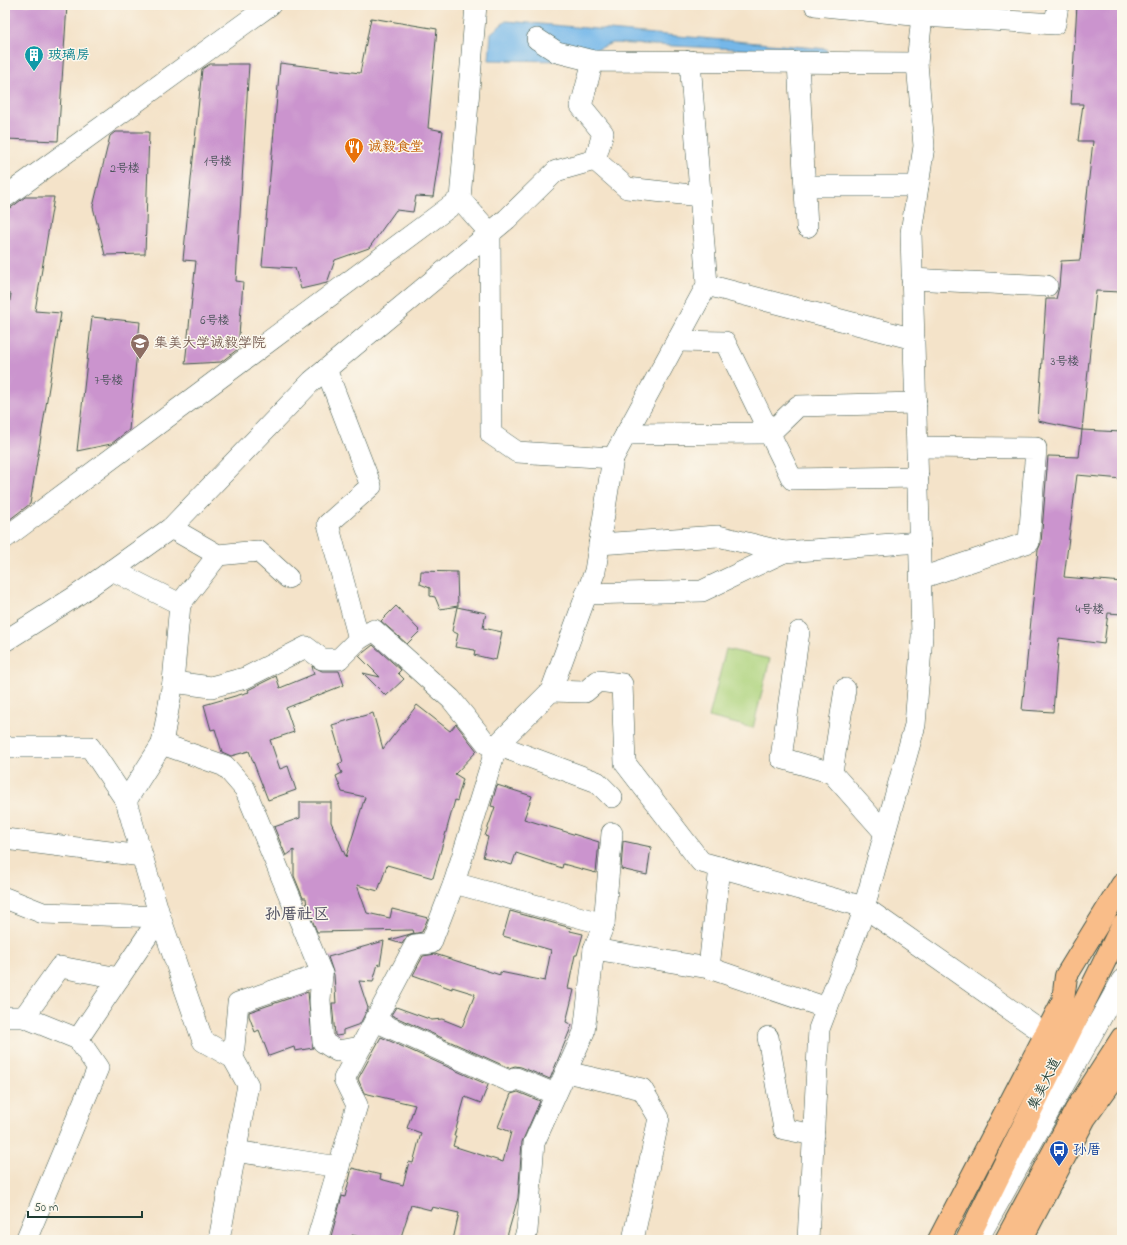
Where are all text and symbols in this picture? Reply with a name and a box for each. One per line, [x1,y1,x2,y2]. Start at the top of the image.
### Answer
building icon: 玻璃房 [23,44,45,72]
place label: 玻璃房 [48,45,90,66]
restaurant icon: 诚毅食堂 [343,136,365,164]
place label: 诚毅食堂 [368,137,424,158]
house number: 1号楼 [204,153,232,171]
house number: 2号楼 [110,160,140,178]
house number: 6号楼 [200,312,230,330]
school or university icon: 集美大学诚毅学院 [129,332,151,360]
place label: 集美大学诚毅学院 [154,333,266,354]
house number: 3号楼 [1051,353,1079,371]
house number: 7号楼 [95,372,123,390]
house number: 4号楼 [1076,601,1104,619]
district label: 孙厝社区 [265,903,329,927]
street label: 集美大道 [1023,1054,1067,1114]
bus stop icon: 孙厝 [1048,1139,1070,1167]
place label: 孙厝 [1073,1140,1101,1161]
scale bar [28,1193,142,1219]
text: 50 m [34,1199,58,1217]

